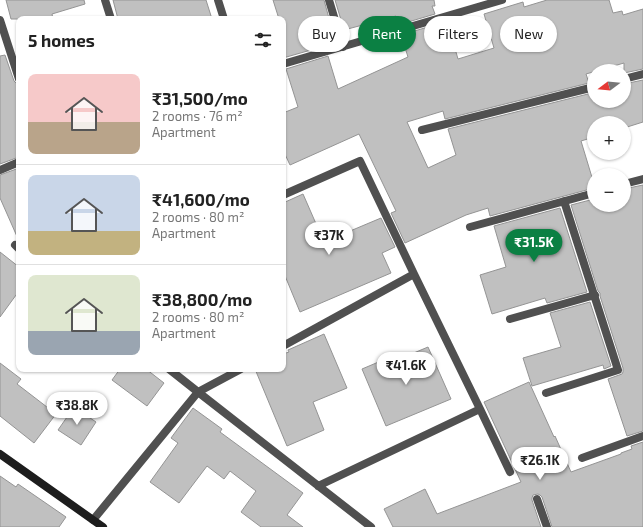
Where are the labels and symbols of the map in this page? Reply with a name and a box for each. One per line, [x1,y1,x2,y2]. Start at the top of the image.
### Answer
north arrow [587,64,631,108]
pin: ₹37K [305,222,353,256]
pin: ₹31.5K [501,229,567,263]
pin: ₹41.6K [373,352,439,386]
pin: ₹38.8K [44,392,110,426]
pin: ₹26.1K [507,447,573,481]

